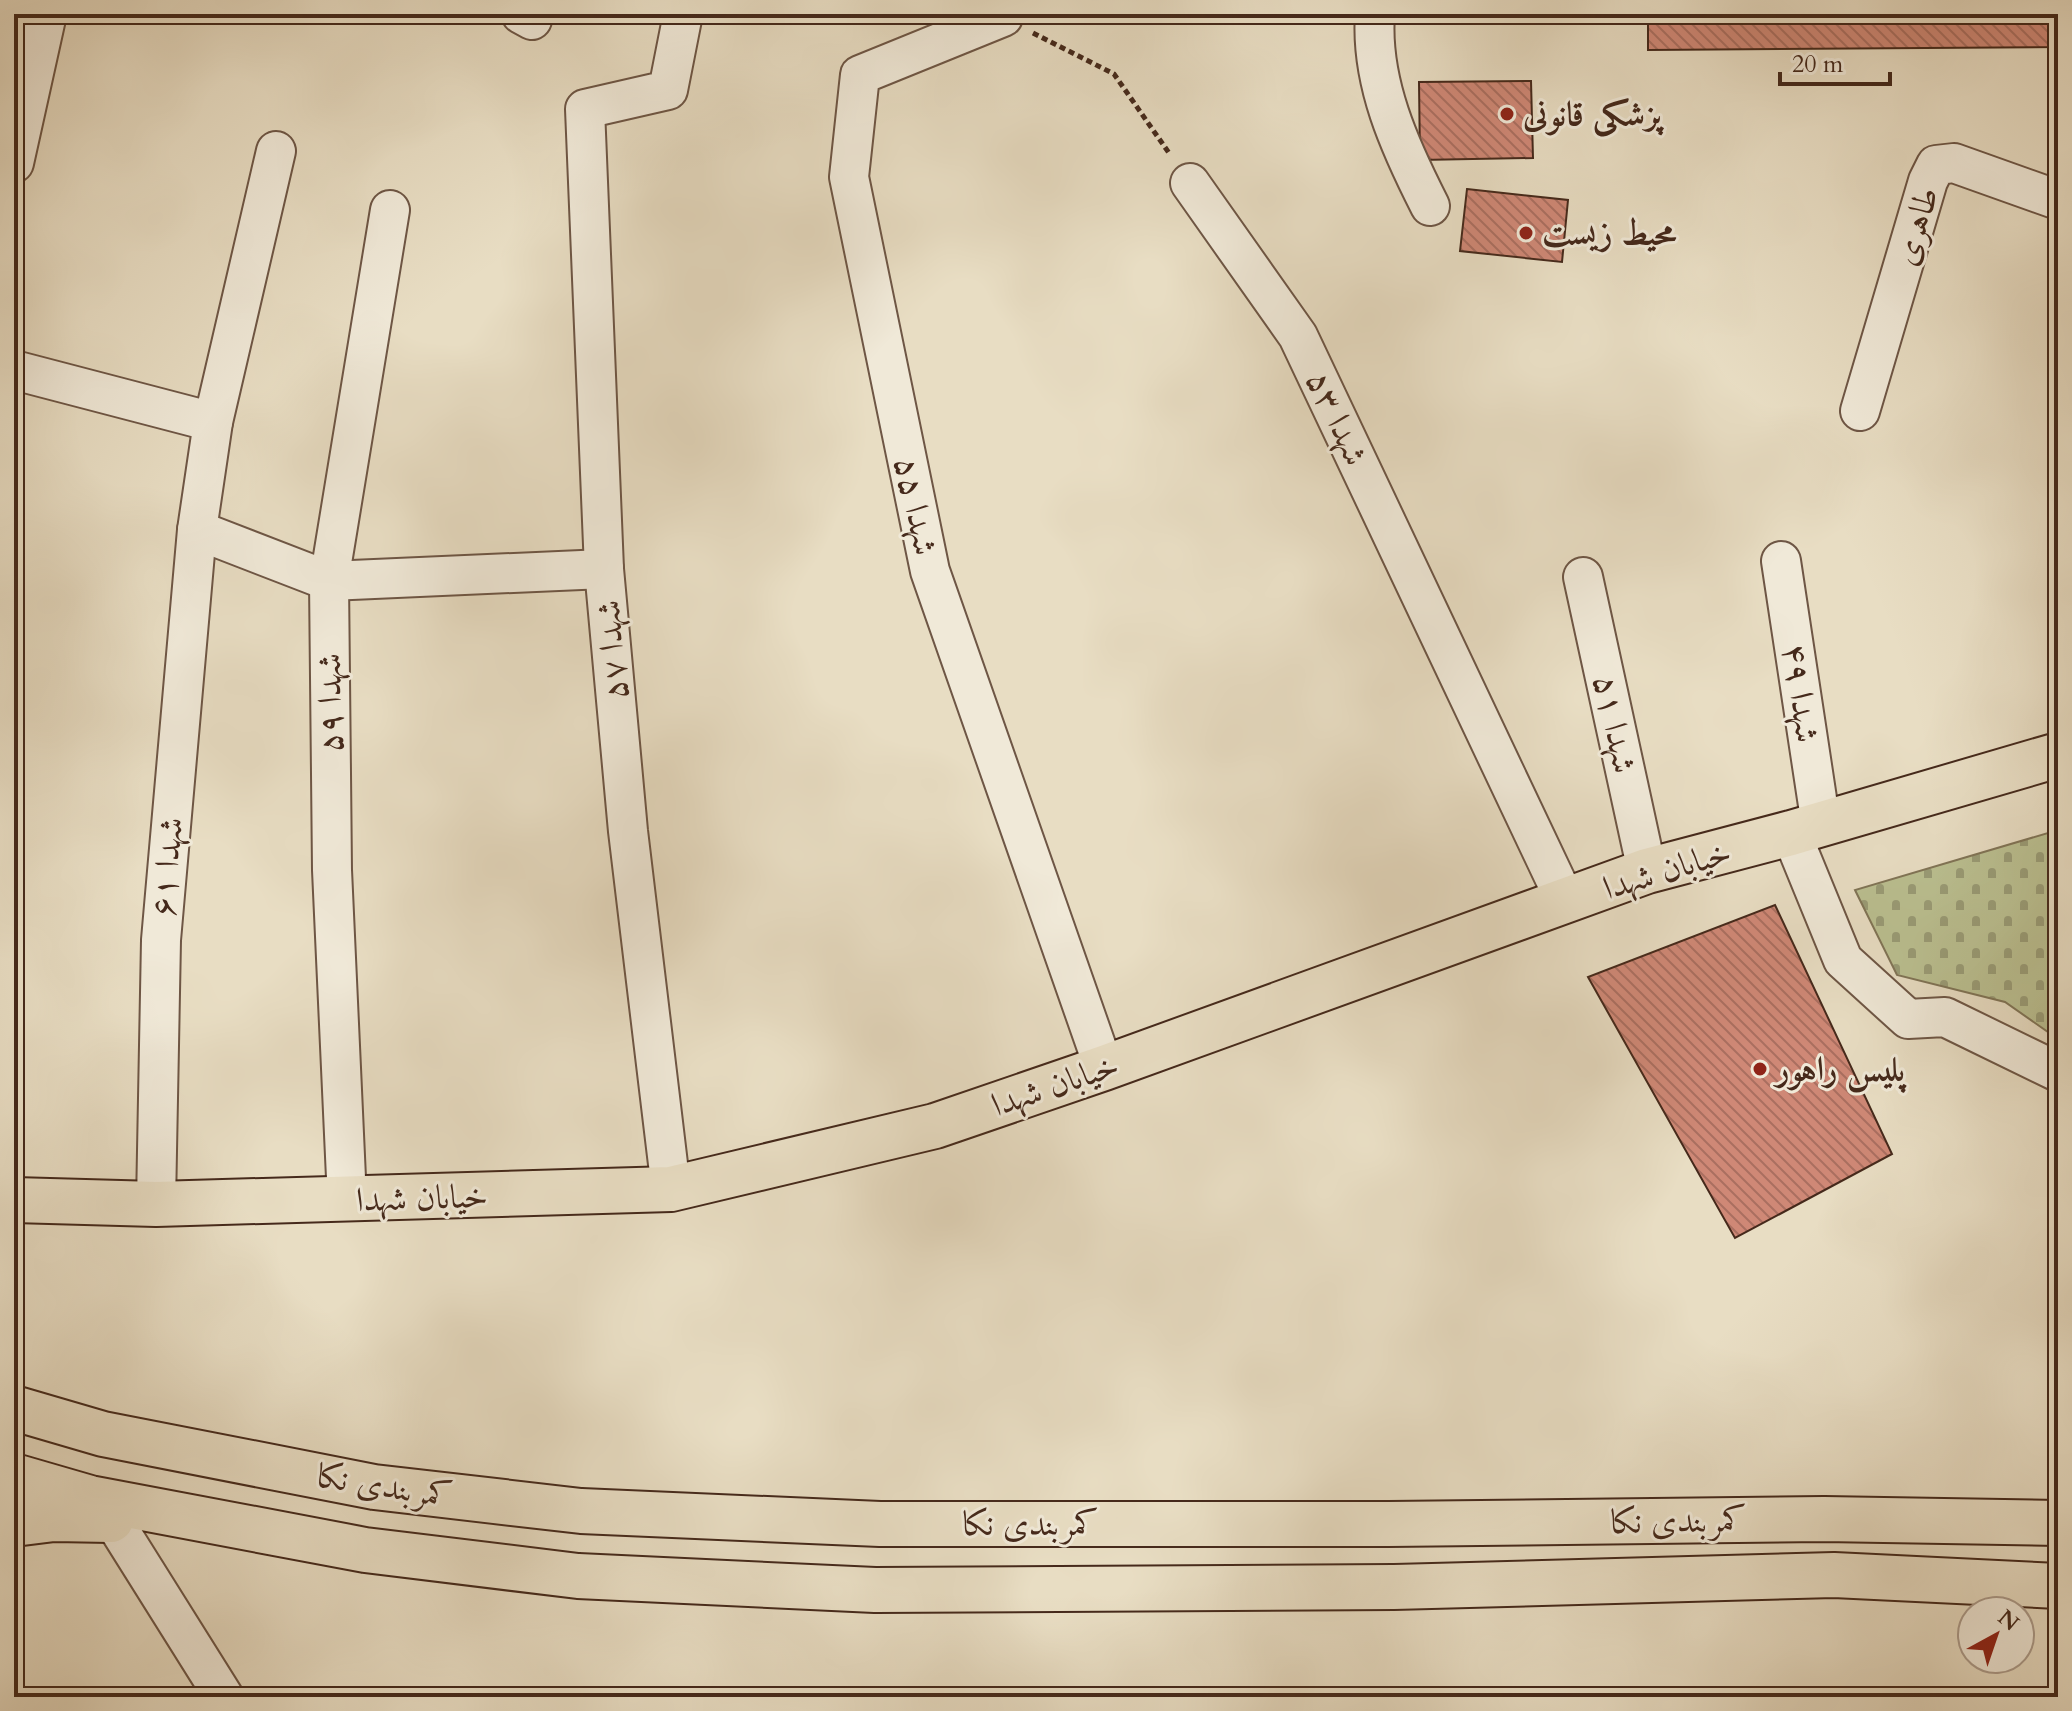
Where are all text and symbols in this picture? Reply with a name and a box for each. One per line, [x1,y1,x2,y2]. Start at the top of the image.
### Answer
scale bar [1780,36,1890,86]
text: 20 m [1792,48,1844,81]
place label: پزشکی قانونی [1522,91,1664,137]
marker: پزشکی قانونی [1498,105,1516,123]
street label: طاهری [1882,181,1950,271]
place label: محیط زیست [1542,210,1678,256]
marker: محیط زیست [1517,224,1535,242]
street label: شهدا ۵۳ [1295,363,1379,473]
street label: شهدا ۵۵ [883,452,949,560]
street label: شهدا ۵۷ [585,598,639,702]
street label: شهدا ۴۹ [1771,640,1831,746]
street label: شهدا ۵۹ [306,653,354,753]
street label: شهدا ۵۱ [1582,670,1648,778]
street label: شهدا ۶۱ [140,815,194,919]
street label: خیابان شهدا [1597,829,1737,911]
street label: خیابان شهدا [985,1042,1125,1128]
place label: پلیس راهور [1772,1046,1907,1093]
marker: پلیس راهور [1751,1060,1769,1078]
street label: خیابان شهدا [355,1173,489,1223]
street label: کمربندی نکا [314,1453,456,1519]
street label: کمربندی نکا [1610,1497,1748,1545]
street label: کمربندی نکا [963,1501,1099,1547]
north arrow [1956,1595,2036,1675]
text: N [1991,1603,2025,1638]

